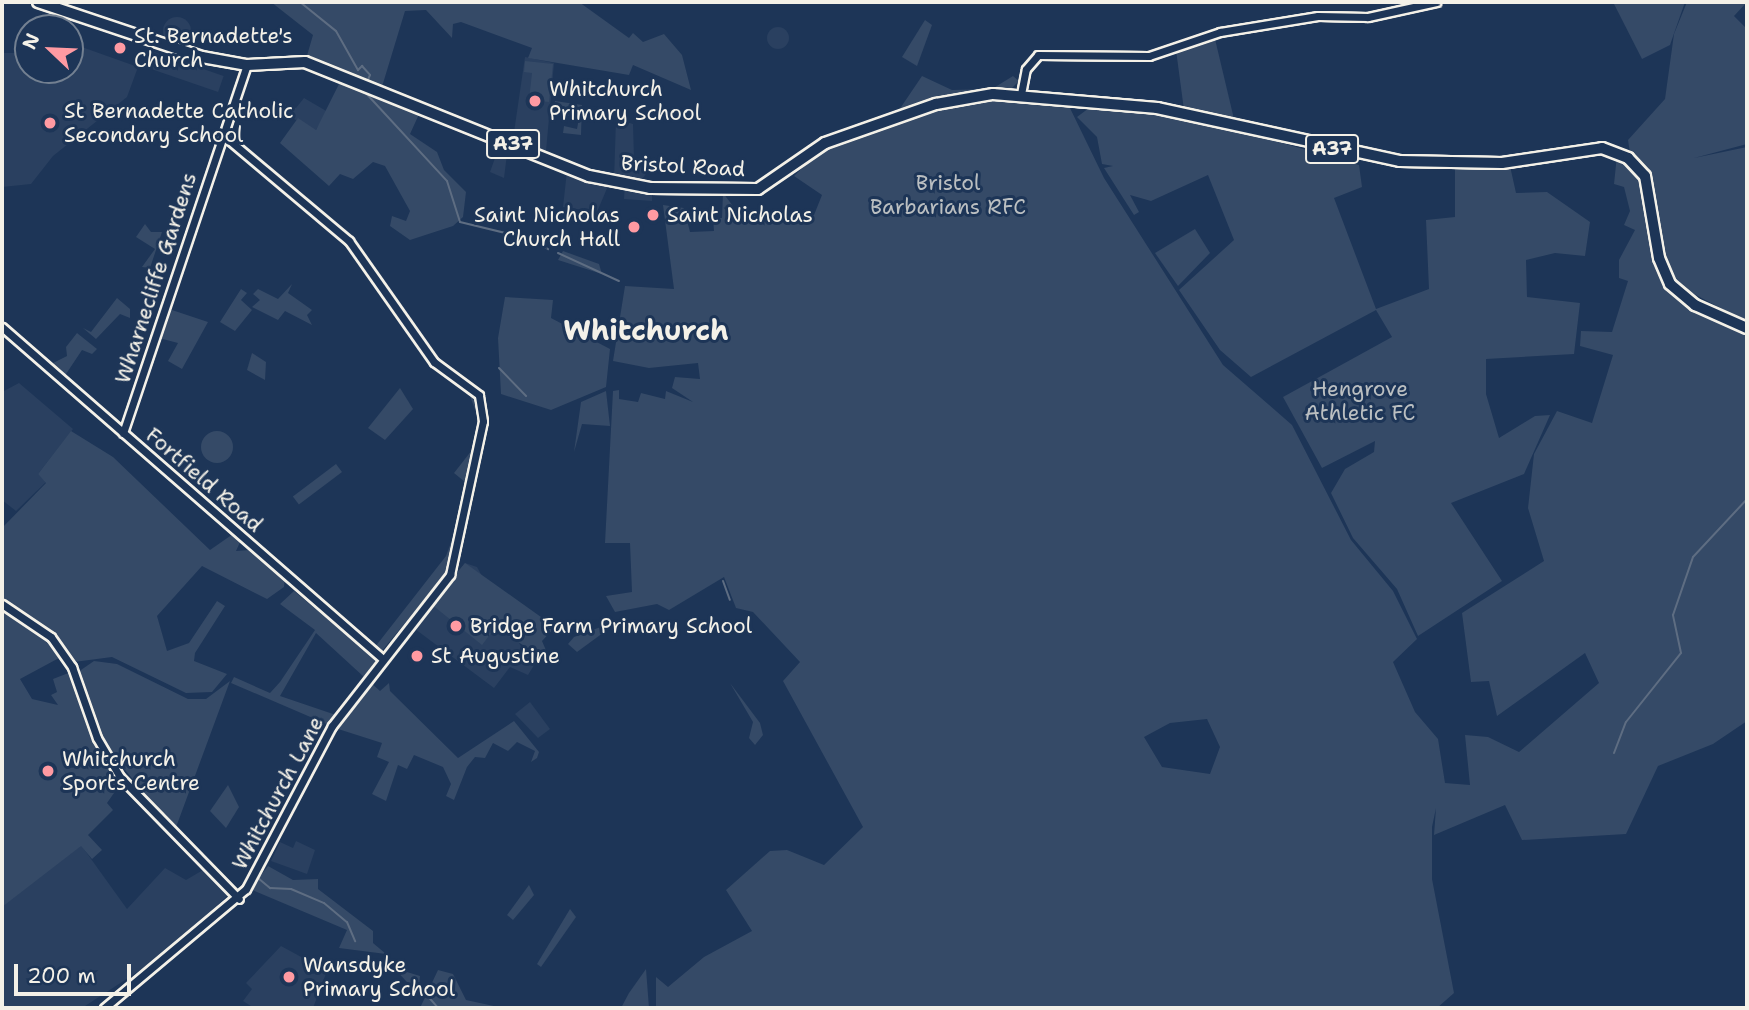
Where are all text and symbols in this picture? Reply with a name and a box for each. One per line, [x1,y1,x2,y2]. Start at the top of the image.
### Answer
north arrow [14,14,84,84]
place label: St. Bernadette's Church [134,23,293,73]
text: N [17,30,45,53]
marker: St. Bernadette's Church [112,40,128,56]
place label: Whitchurch Primary School [549,76,701,126]
marker: Whitchurch Primary School [527,93,543,109]
place label: St Bernadette Catholic Secondary School [64,98,294,148]
marker: St Bernadette Catholic Secondary School [42,115,58,131]
road number: A37 [485,128,541,160]
road number: A37 [1304,134,1360,164]
street label: Bristol Road [620,150,746,182]
street label: Wharnecliffe Gardens [110,169,202,387]
park label: Bristol Barbarians RFC [870,170,1026,220]
place label: Saint Nicholas Church Hall [474,202,620,252]
place label: Saint Nicholas [667,202,813,228]
marker: Saint Nicholas [645,207,661,223]
marker: Saint Nicholas Church Hall [626,219,642,235]
district label: Whitchurch [563,313,729,347]
park label: Hengrove Athletic FC [1305,376,1415,426]
street label: Fortfield Road [141,423,267,537]
place label: Bridge Farm Primary School [470,613,752,639]
marker: Bridge Farm Primary School [448,618,464,634]
place label: St Augustine [431,643,560,669]
marker: St Augustine [409,648,425,664]
street label: Whitchurch Lane [227,712,329,874]
place label: Whitchurch Sports Centre [62,746,200,796]
marker: Whitchurch Sports Centre [40,763,56,779]
scale bar [18,950,135,994]
place label: Wansdyke Primary School [303,952,455,1002]
text: 200 m [27,962,96,990]
marker: Wansdyke Primary School [281,969,297,985]

